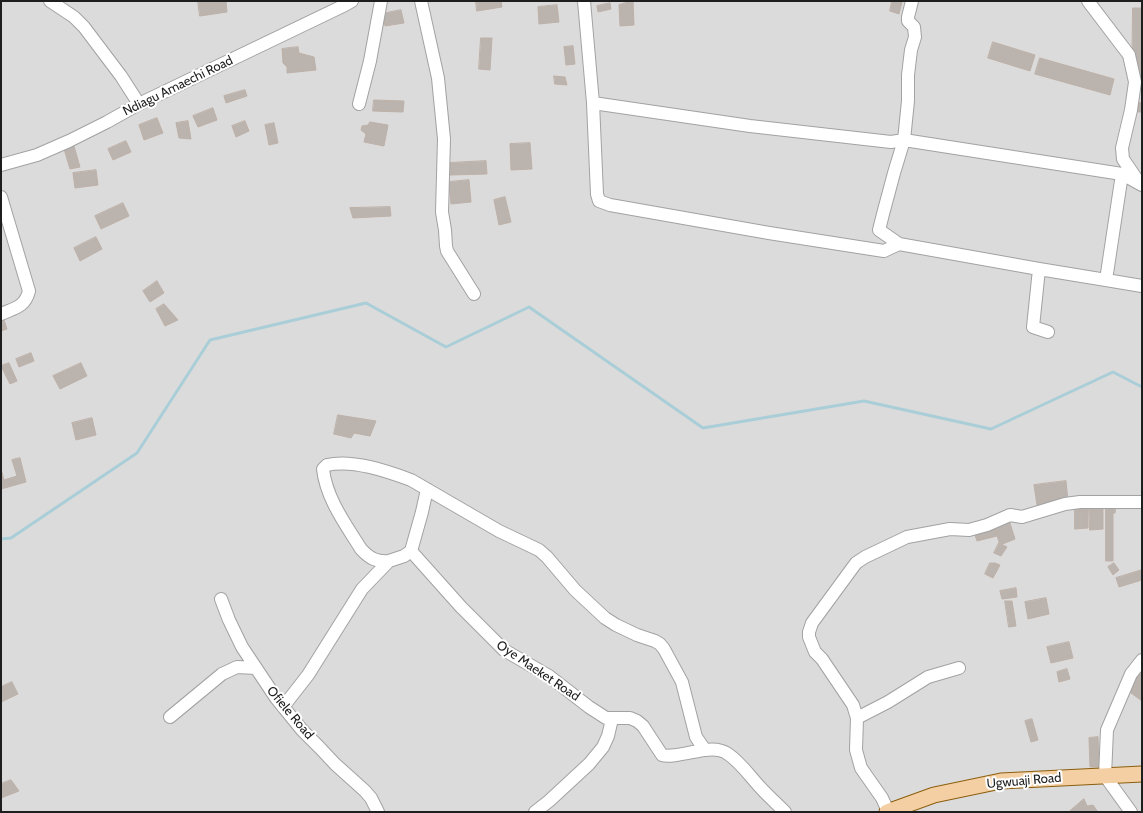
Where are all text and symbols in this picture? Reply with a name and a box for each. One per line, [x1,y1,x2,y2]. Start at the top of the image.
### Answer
street label: Ndiagu Amaechi Road [120,53,236,119]
street label: Oye Maeket Road [493,637,583,705]
street label: Ofiele Road [263,683,317,743]
street label: Ugwuaji Road [986,770,1062,792]

